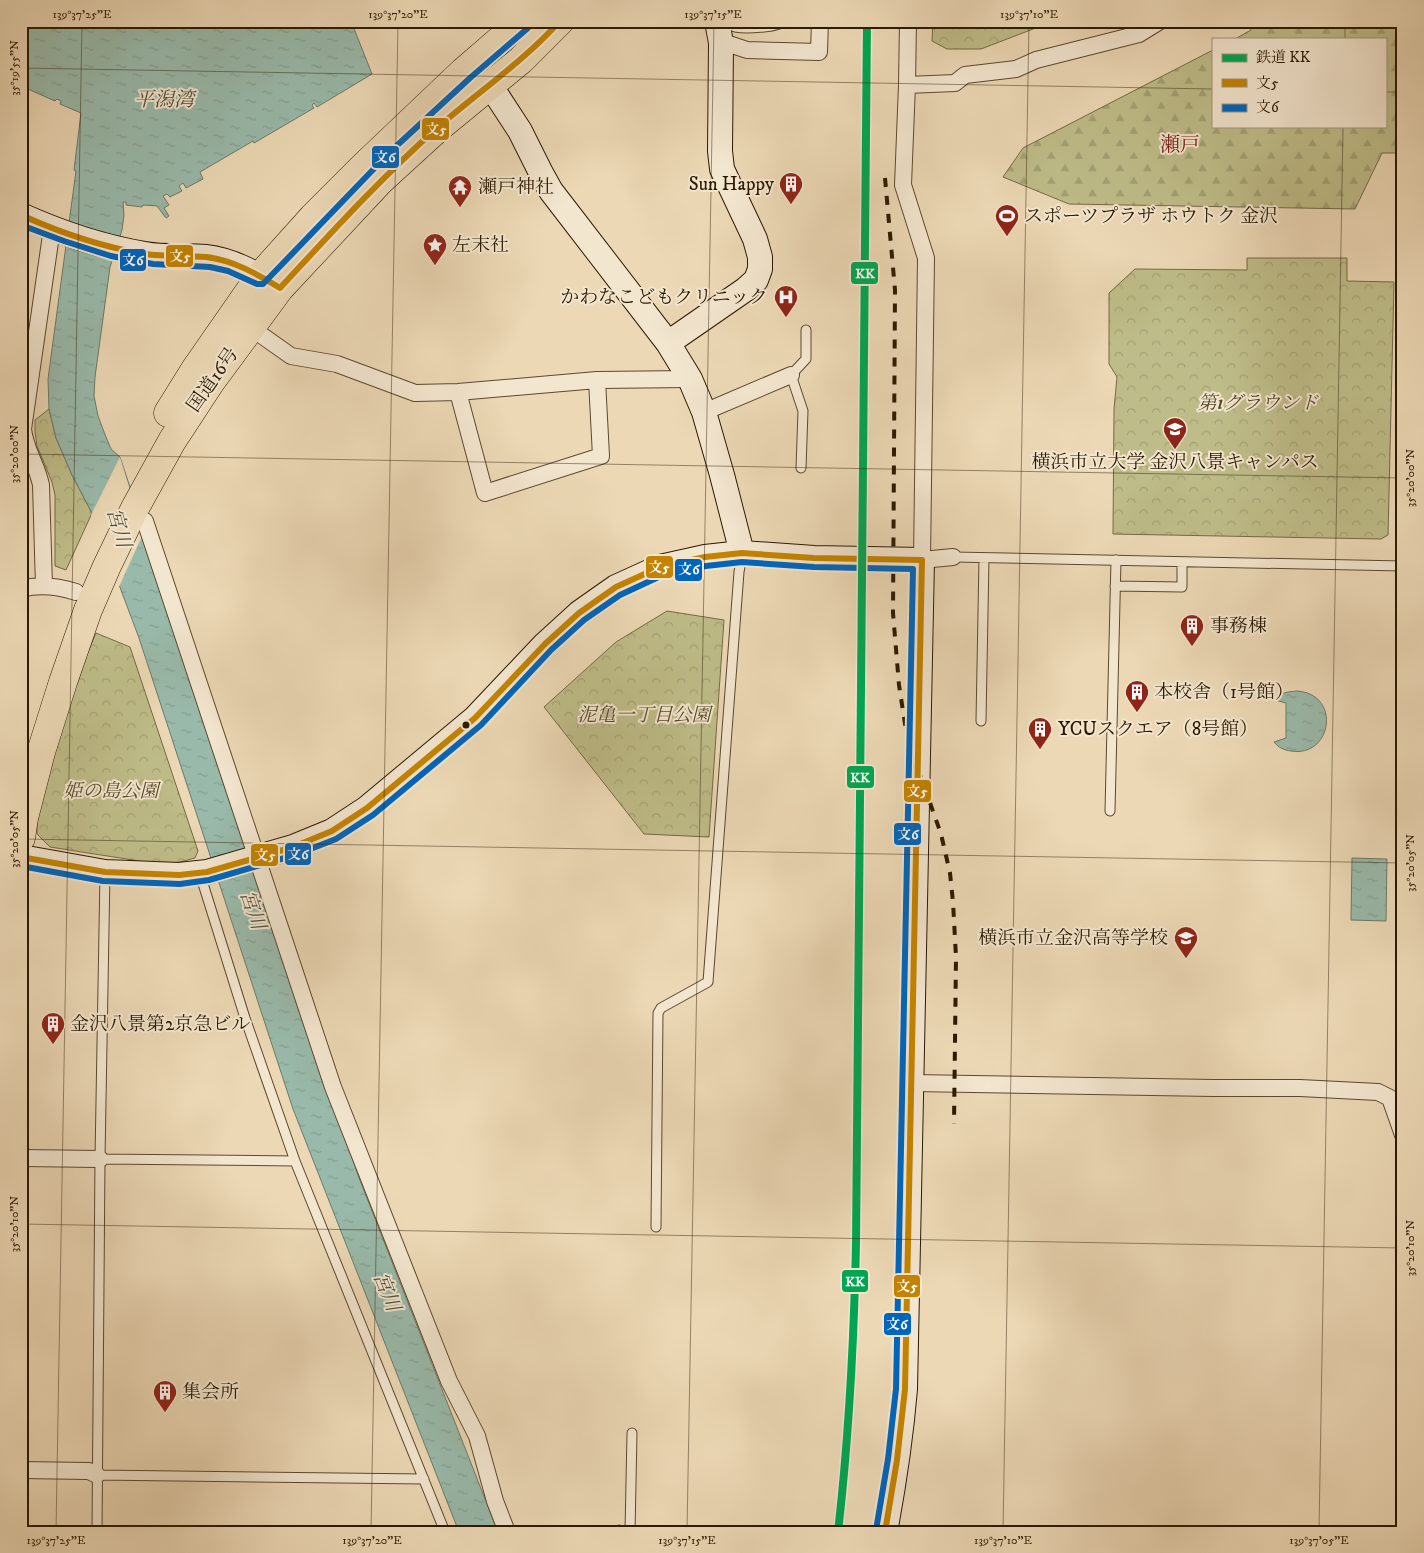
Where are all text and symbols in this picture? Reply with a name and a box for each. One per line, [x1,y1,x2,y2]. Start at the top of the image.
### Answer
text: 139°37'25"E [53,7,112,22]
text: 139°37'20"E [368,7,428,22]
text: 139°37'15"E [684,7,742,22]
text: 139°37'10"E [1000,7,1058,22]
legend [1212,38,1386,128]
text: 35°19'55"N [7,40,22,96]
text: 鉄道 KK [1256,48,1311,67]
text: 文5 [1256,74,1279,93]
water label: 平潟湾 [134,88,197,113]
text: 文6 [1256,98,1280,117]
line badge: 文5 [421,117,450,141]
text: 文5 [426,121,447,139]
district label: 瀬戸 [1160,133,1200,158]
line badge: 文6 [371,145,400,169]
text: 文6 [374,149,396,167]
building icon: Sun Happy [778,171,804,205]
place label: Sun Happy [689,173,775,196]
temple icon: 瀬戸神社 [447,174,473,208]
place label: 瀬戸神社 [478,176,554,199]
sports icon: スポーツプラザ ホウトク 金沢 [994,203,1020,237]
place label: スポーツプラザ ホウトク 金沢 [1024,205,1278,228]
place icon: 左末社 [422,232,448,266]
place label: 左末社 [452,234,509,257]
line badge: 文5 [165,244,194,268]
line badge: 文6 [119,248,147,272]
text: 文5 [170,248,191,266]
text: 文6 [122,252,144,270]
line badge: KK [850,261,879,285]
text: KK [855,265,876,283]
hospital icon: かわなこどもクリニック [773,284,799,318]
place label: かわなこどもクリニック [560,286,768,309]
street label: 国道16号 [182,343,244,417]
park label: 第1グラウンド [1198,392,1319,415]
school or university icon: 横浜市立大学 金沢八景キャンパス [1162,416,1188,450]
text: 35°20'00"N [7,425,22,483]
text: 35°20'00"N [1403,449,1418,507]
place label: 横浜市立大学 金沢八景キャンパス [1031,451,1319,474]
water label: 宮川 [100,505,136,553]
line badge: 文5 [645,555,674,579]
line badge: 文6 [674,558,703,582]
text: 文5 [649,559,670,577]
text: 文6 [678,561,700,579]
building icon: 事務棟 [1179,613,1205,647]
place label: 事務棟 [1210,615,1267,638]
building icon: 本校舎（1号館） [1124,679,1150,713]
place label: 本校舎（1号館） [1154,681,1294,704]
park label: 泥亀一丁目公園 [577,704,713,727]
building icon: YCUスクエア（8号館） [1027,716,1053,750]
place label: YCUスクエア（8号館） [1058,718,1258,741]
unlabelled marker [461,720,471,730]
line badge: KK [846,765,875,789]
text: KK [850,769,871,787]
line badge: 文5 [903,779,932,803]
park label: 姫の島公園 [63,780,161,803]
text: 文5 [907,783,928,801]
text: 35°20'05"N [7,810,22,868]
line badge: 文6 [893,822,922,846]
text: 文6 [897,826,919,844]
text: 35°20'05"N [1403,834,1418,892]
line badge: 文6 [284,842,312,866]
line badge: 文5 [250,843,279,867]
text: 文6 [287,846,309,864]
text: 文5 [255,847,276,865]
water label: 宮川 [234,887,271,935]
school or university icon: 横浜市立金沢高等学校 [1173,925,1199,959]
place label: 横浜市立金沢高等学校 [978,927,1168,950]
building icon: 金沢八景第2京急ビル [40,1011,66,1045]
place label: 金沢八景第2京急ビル [70,1013,250,1036]
text: 35°20'10"N [7,1196,22,1252]
text: 35°20'10"N [1403,1220,1418,1276]
water label: 宮川 [367,1269,406,1317]
line badge: KK [841,1269,869,1293]
text: KK [845,1273,866,1291]
line badge: 文5 [893,1274,921,1298]
text: 文5 [897,1278,918,1296]
line badge: 文6 [883,1312,912,1336]
text: 文6 [886,1316,908,1334]
building icon: 集会所 [152,1379,178,1413]
place label: 集会所 [182,1381,239,1404]
text: 139°37'25"E [27,1533,86,1548]
text: 139°37'20"E [342,1533,402,1548]
text: 139°37'15"E [658,1533,716,1548]
text: 139°37'10"E [974,1533,1032,1548]
text: 139°37'05"E [1289,1533,1349,1548]

